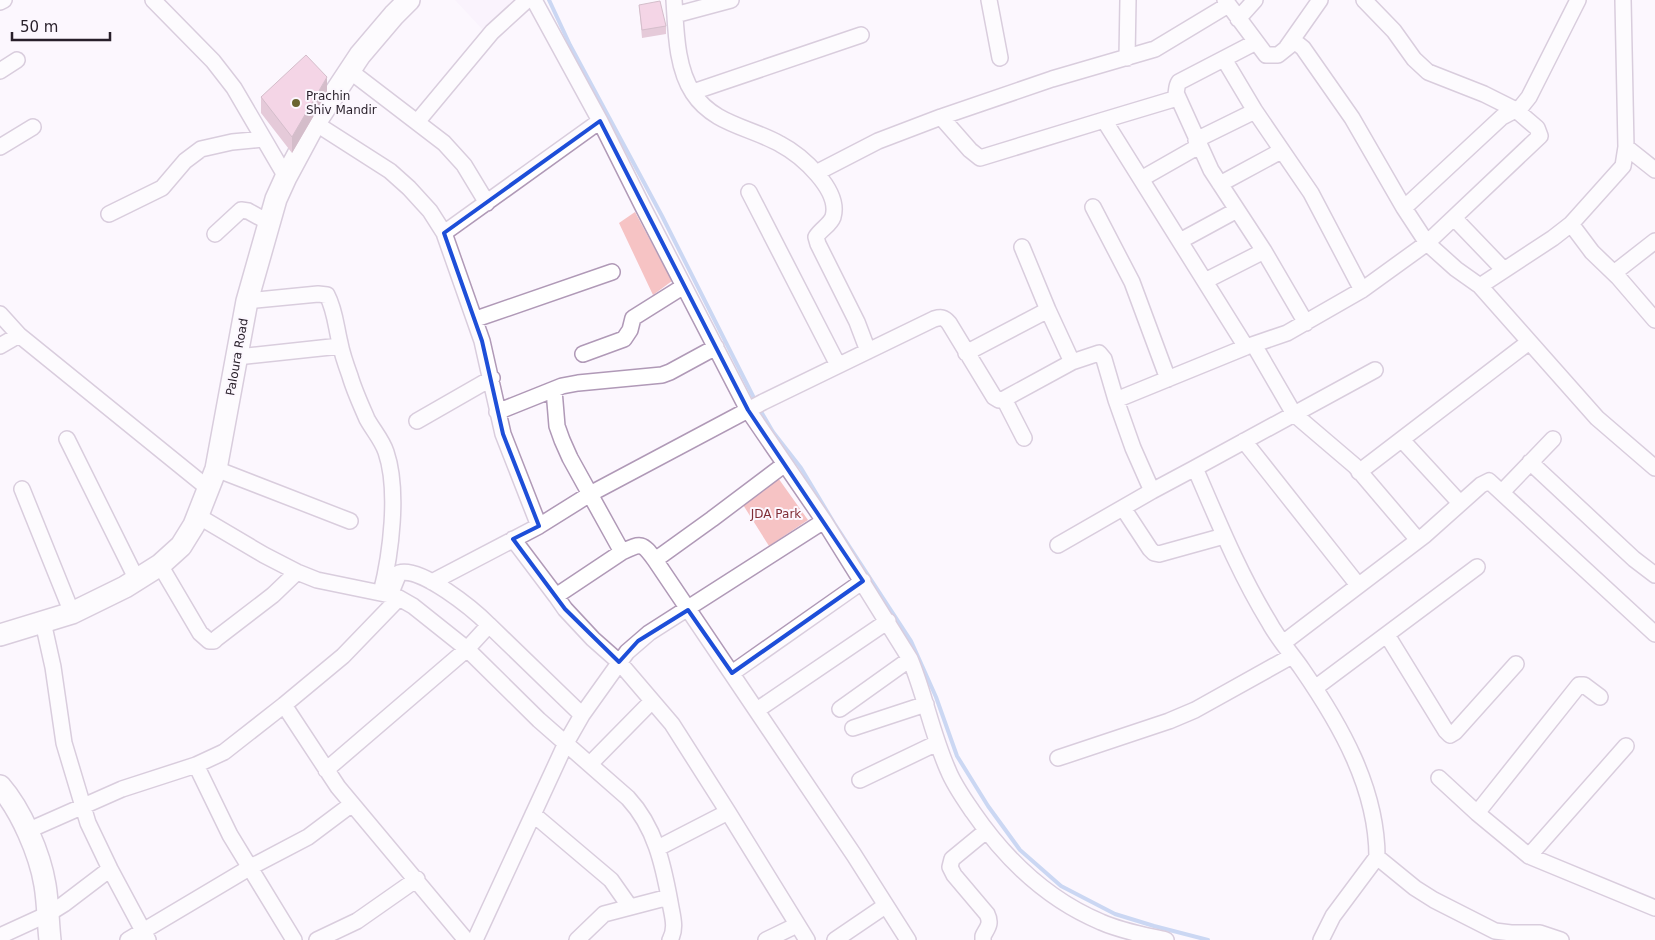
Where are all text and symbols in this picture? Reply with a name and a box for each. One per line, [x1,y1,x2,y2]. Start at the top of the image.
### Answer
scale bar [12,10,110,42]
text: 50 m [20,18,58,36]
place label: Prachin Shiv Mandir [306,89,377,117]
marker: Prachin Shiv Mandir [290,97,302,109]
street label: Paloura Road [223,317,251,397]
park label: JDA Park [750,507,801,521]

